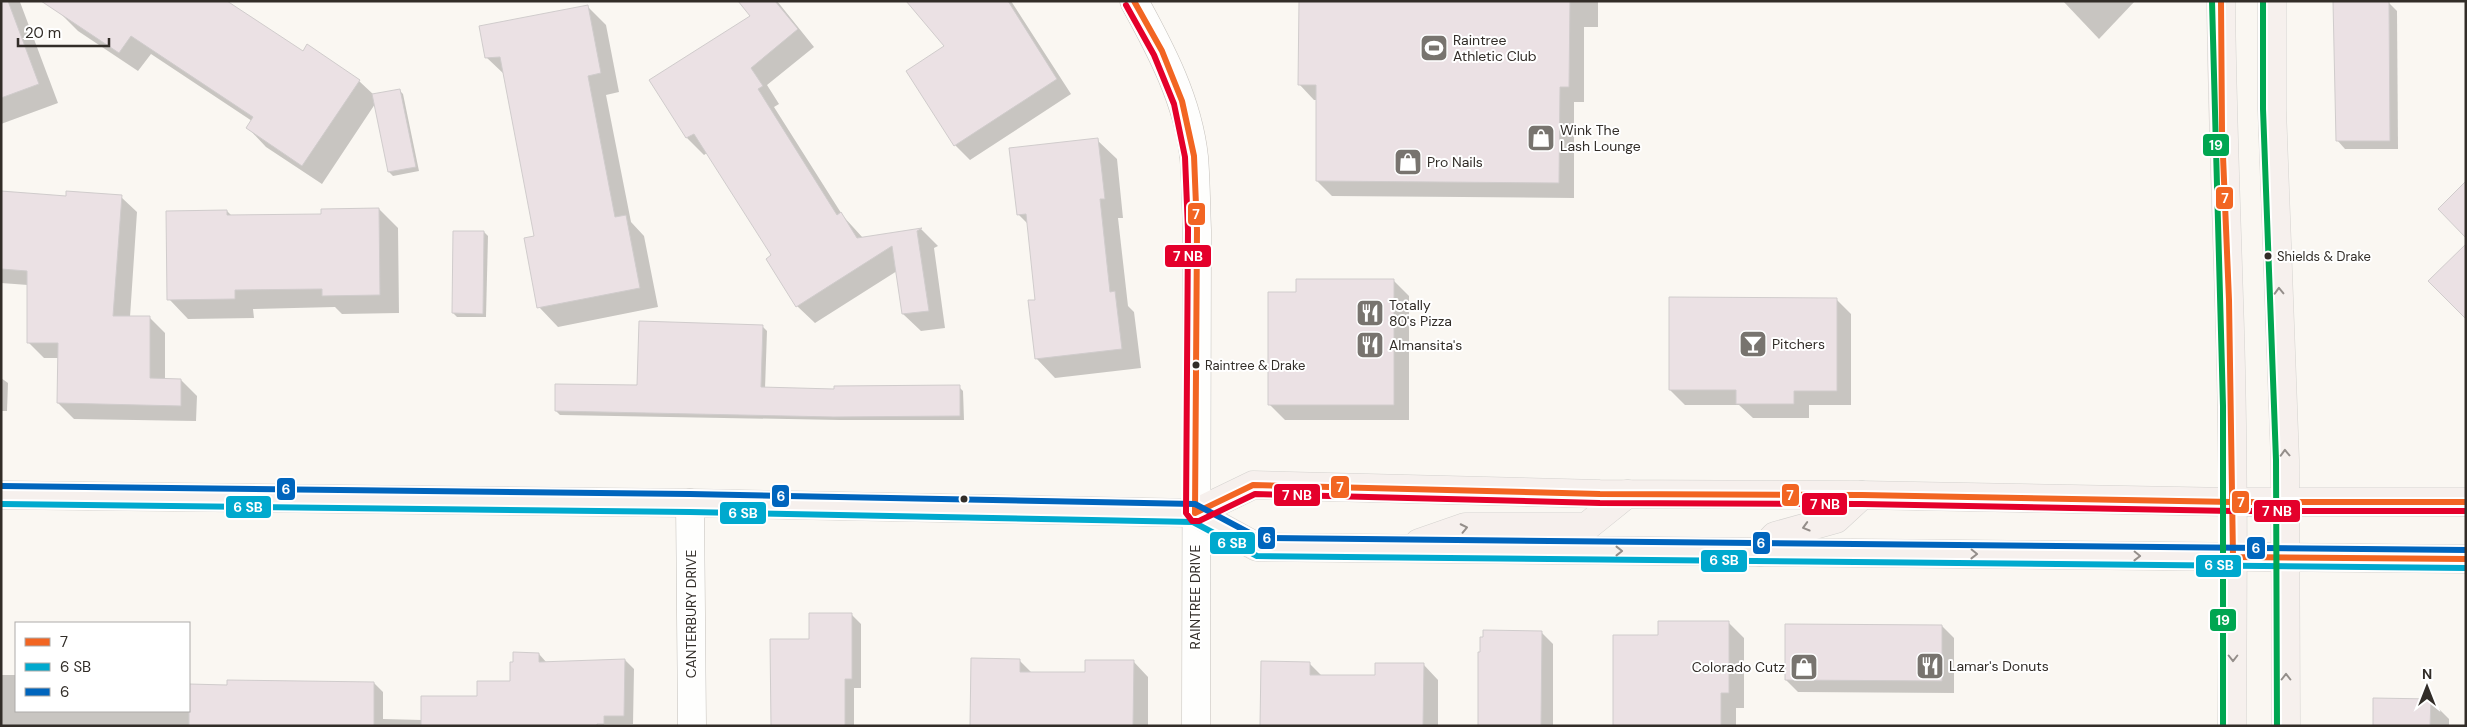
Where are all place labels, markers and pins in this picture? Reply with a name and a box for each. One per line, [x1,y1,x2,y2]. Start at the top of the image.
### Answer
place label: Raintree Athletic Club [1453,31,1537,65]
sports icon: Raintree Athletic Club [1419,33,1449,63]
place label: Wink The Lash Lounge [1560,121,1641,155]
shop icon: Wink The Lash Lounge [1526,123,1556,153]
shop icon: Pro Nails [1393,147,1423,177]
place label: Pro Nails [1427,153,1483,171]
place label: Shields & Drake [2277,248,2371,265]
marker: Shields & Drake [2263,251,2273,261]
place label: Totally 80's Pizza [1389,296,1452,330]
restaurant icon: Totally 80's Pizza [1355,298,1385,328]
bar icon: Pitchers [1738,329,1768,359]
restaurant icon: Almansita's [1355,330,1385,360]
place label: Pitchers [1772,335,1825,353]
place label: Almansita's [1389,336,1462,354]
place label: Raintree & Drake [1205,357,1305,374]
marker: Raintree & Drake [1191,360,1201,370]
unlabelled marker [959,494,969,504]
restaurant icon: Lamar's Donuts [1915,651,1945,681]
shop icon: Colorado Cutz [1789,652,1819,682]
place label: Lamar's Donuts [1949,657,2049,675]
place label: Colorado Cutz [1692,658,1785,676]

